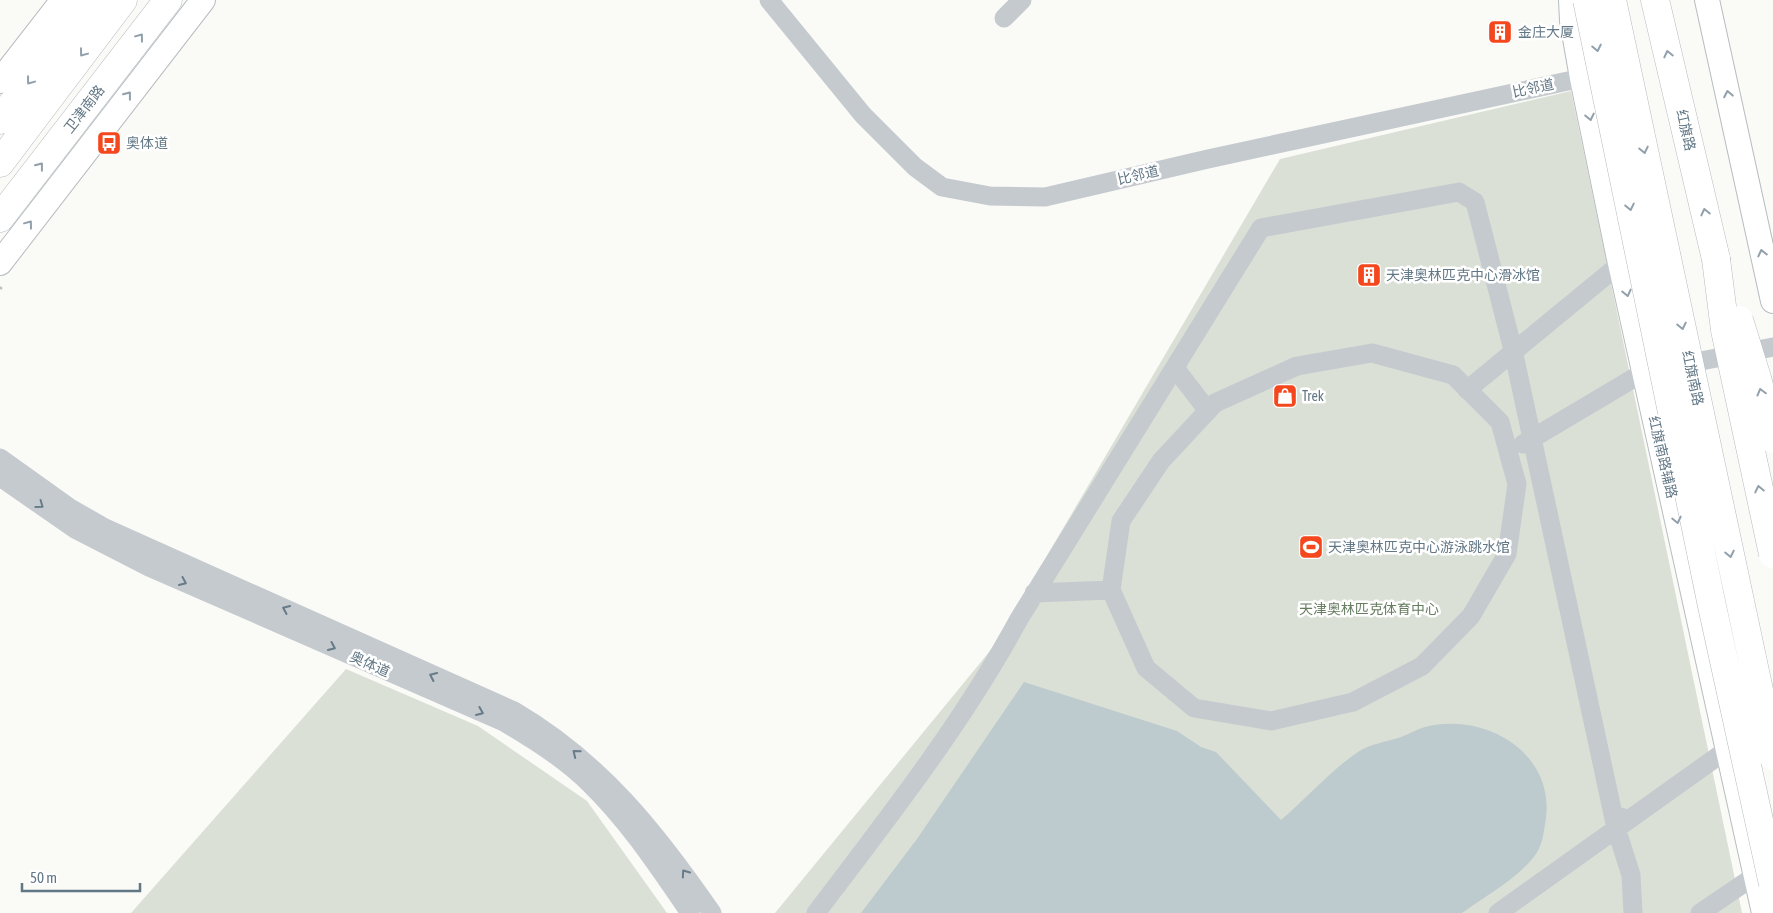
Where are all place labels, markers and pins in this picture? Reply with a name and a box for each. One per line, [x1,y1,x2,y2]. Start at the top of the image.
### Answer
building icon: 金庄大厦 [1487,19,1513,45]
place label: 金庄大厦 [1518,24,1574,40]
bus stop icon: 奥体道 [96,130,122,156]
place label: 奥体道 [126,135,168,151]
building icon: 天津奥林匹克中心滑冰馆 [1356,262,1382,288]
place label: 天津奥林匹克中心滑冰馆 [1386,267,1540,283]
shop icon: Trek [1272,383,1298,409]
place label: Trek [1302,388,1324,404]
sports icon: 天津奥林匹克中心游泳跳水馆 [1298,534,1324,560]
place label: 天津奥林匹克中心游泳跳水馆 [1328,539,1510,555]

